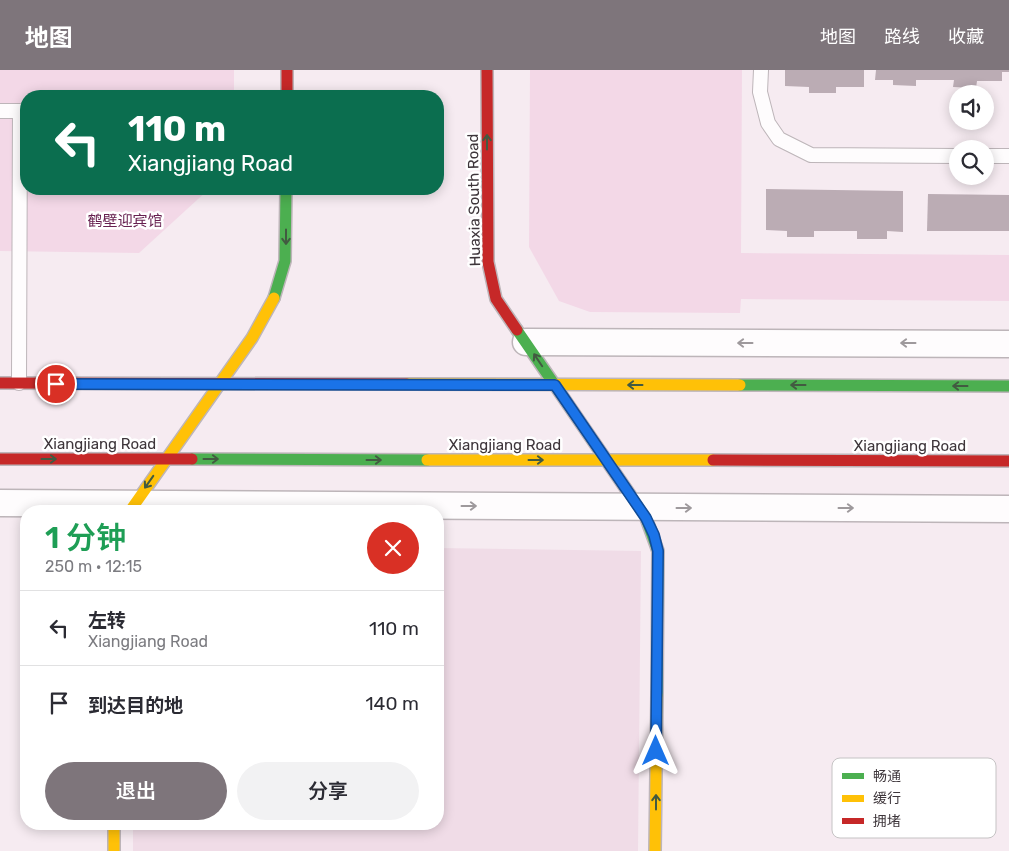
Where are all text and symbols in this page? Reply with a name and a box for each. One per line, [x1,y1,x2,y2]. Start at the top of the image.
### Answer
text: 地图 [25,24,73,52]
text: 地图 [820,26,856,48]
text: 路线 [884,26,920,48]
text: 收藏 [948,26,984,48]
map controls [949,85,994,185]
button: sound [949,85,994,130]
text: 110 m [128,108,226,150]
icon: left [45,110,110,175]
street label: Huaxia South Road [464,133,484,267]
one-way arrow [482,134,492,150]
button: search [949,140,994,185]
text: Xiangjiang Road [128,150,293,177]
park label: 鹤壁迎宾馆 [87,212,163,230]
one-way arrow [281,229,291,245]
one-way arrow [738,338,754,348]
one-way arrow [900,338,916,348]
one-way arrow [533,354,543,368]
pin [35,363,77,405]
icon: arrive [42,370,70,398]
one-way arrow [628,380,644,390]
one-way arrow [790,380,806,390]
one-way arrow [953,381,969,391]
street label: Xiangjiang Road [44,435,156,453]
street label: Xiangjiang Road [449,436,561,454]
street label: Xiangjiang Road [854,437,966,455]
one-way arrow [40,454,56,464]
one-way arrow [202,454,219,464]
one-way arrow [365,455,381,465]
one-way arrow [528,455,544,465]
one-way arrow [144,475,155,489]
one-way arrow [460,501,476,511]
one-way arrow [675,503,691,513]
one-way arrow [838,503,854,513]
text: 1 分钟 [45,520,126,556]
button: close [367,522,419,574]
text: 250 m · 12:15 [45,557,142,576]
text: 左转 [88,609,126,632]
icon: left [45,614,73,642]
text: 110 m [369,617,419,640]
text: Xiangjiang Road [88,632,208,651]
icon: arrive [45,689,73,717]
text: 140 m [365,692,419,715]
text: 到达目的地 [88,694,183,717]
position arrow [629,724,681,776]
legend [832,758,996,838]
button: 退出 [45,762,227,820]
button: 分享 [237,762,419,820]
text: 畅通 [873,768,901,785]
text: 缓行 [873,790,901,807]
one-way arrow [651,795,661,811]
text: 拥堵 [873,813,901,830]

